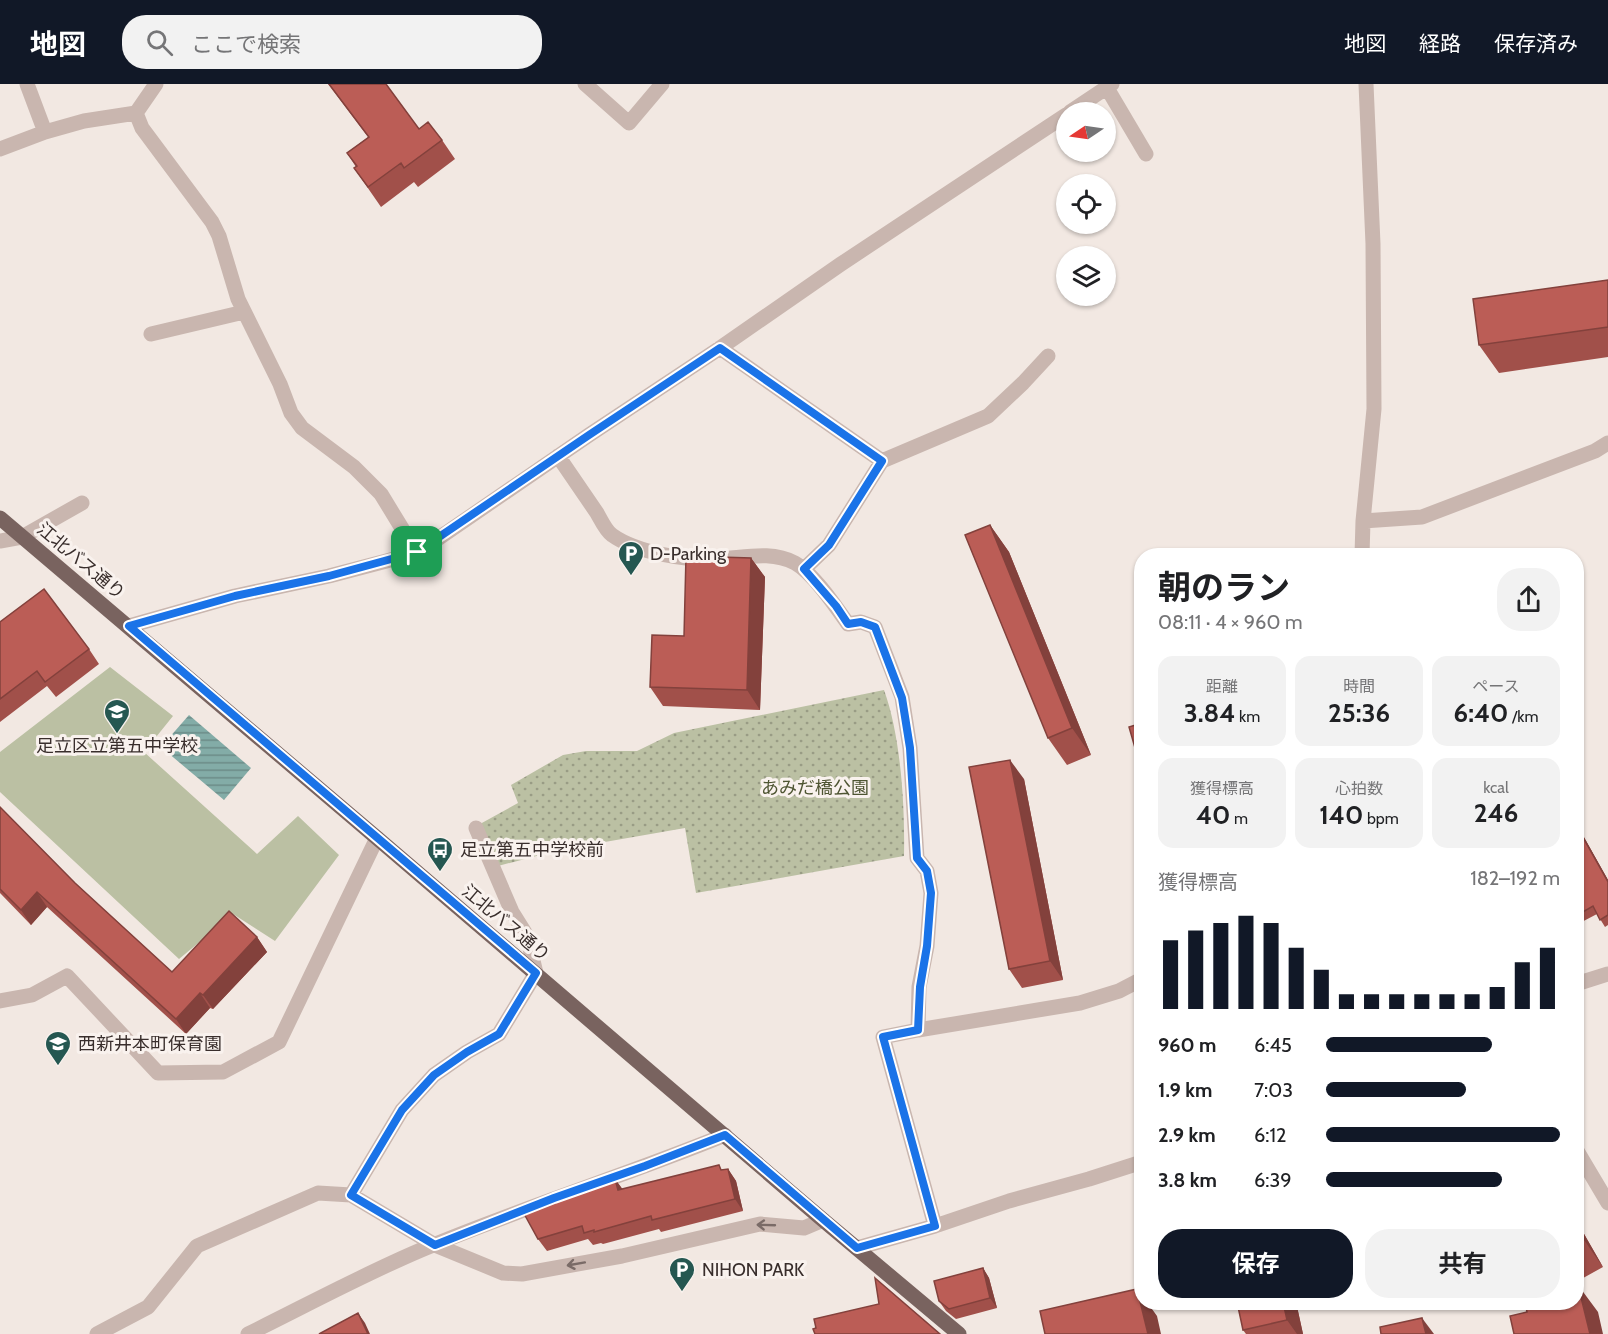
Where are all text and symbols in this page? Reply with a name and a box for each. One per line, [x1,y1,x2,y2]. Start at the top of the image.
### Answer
search box [122,15,542,69]
icon: search [143,26,176,59]
text: 地図 [30,27,86,61]
text: ここで検索 [191,31,301,58]
text: 地図 [1344,31,1386,56]
text: 経路 [1419,31,1461,56]
text: 保存済み [1494,31,1578,56]
north arrow [1056,102,1116,162]
map controls [1056,102,1116,306]
button: locate [1056,174,1116,234]
button: layers [1056,246,1116,306]
street label: 江北バス通り [33,518,129,604]
pin [391,526,442,577]
icon: arrive [400,535,433,568]
parking icon: D-Parking [616,539,646,577]
place label: D-Parking [650,543,727,565]
text: 朝のラン [1158,567,1290,607]
button: share [1497,568,1560,631]
text: 08:11 · 4 × 960 m [1158,610,1302,634]
text: 距離 [1206,677,1238,696]
text: 時間 [1343,677,1375,696]
text: ペース [1472,677,1520,696]
school or university icon: 足立区立第五中学校 [102,697,132,735]
text: 3.84 [1184,697,1235,729]
text: 25:36 [1328,697,1390,729]
text: 6:40 [1454,697,1508,729]
text: km [1235,707,1260,726]
text: /km [1508,707,1538,726]
place label: 足立区立第五中学校 [36,735,198,757]
park label: あみだ橋公園 [761,777,869,799]
text: kcal [1483,778,1509,797]
text: 獲得標高 [1190,779,1254,798]
text: 心拍数 [1335,779,1383,798]
text: 246 [1474,797,1518,829]
text: 40 [1196,799,1230,831]
text: 140 [1319,799,1363,831]
text: m [1230,809,1248,828]
text: bpm [1363,809,1399,828]
bus stop icon: 足立第五中学校前 [425,835,455,873]
place label: 足立第五中学校前 [460,839,604,861]
text: 182–192 m [1470,866,1560,890]
text: 獲得標高 [1158,870,1238,894]
street label: 江北バス通り [458,880,554,966]
school or university icon: 西新井本町保育園 [43,1029,73,1067]
place label: 西新井本町保育園 [78,1033,222,1055]
text: 960 m [1158,1033,1216,1057]
text: 6:45 [1254,1033,1292,1057]
text: 1.9 km [1158,1078,1212,1102]
text: 7:03 [1254,1078,1293,1102]
text: 2.9 km [1158,1123,1216,1147]
text: 6:12 [1254,1123,1287,1147]
text: 3.8 km [1158,1168,1217,1192]
text: 6:39 [1254,1168,1292,1192]
one-way arrow [757,1220,777,1231]
button: 保存 [1158,1229,1353,1298]
button: 共有 [1365,1229,1560,1298]
parking icon: NIHON PARK [667,1255,697,1293]
one-way arrow [566,1259,586,1270]
place label: NIHON PARK [702,1259,805,1281]

